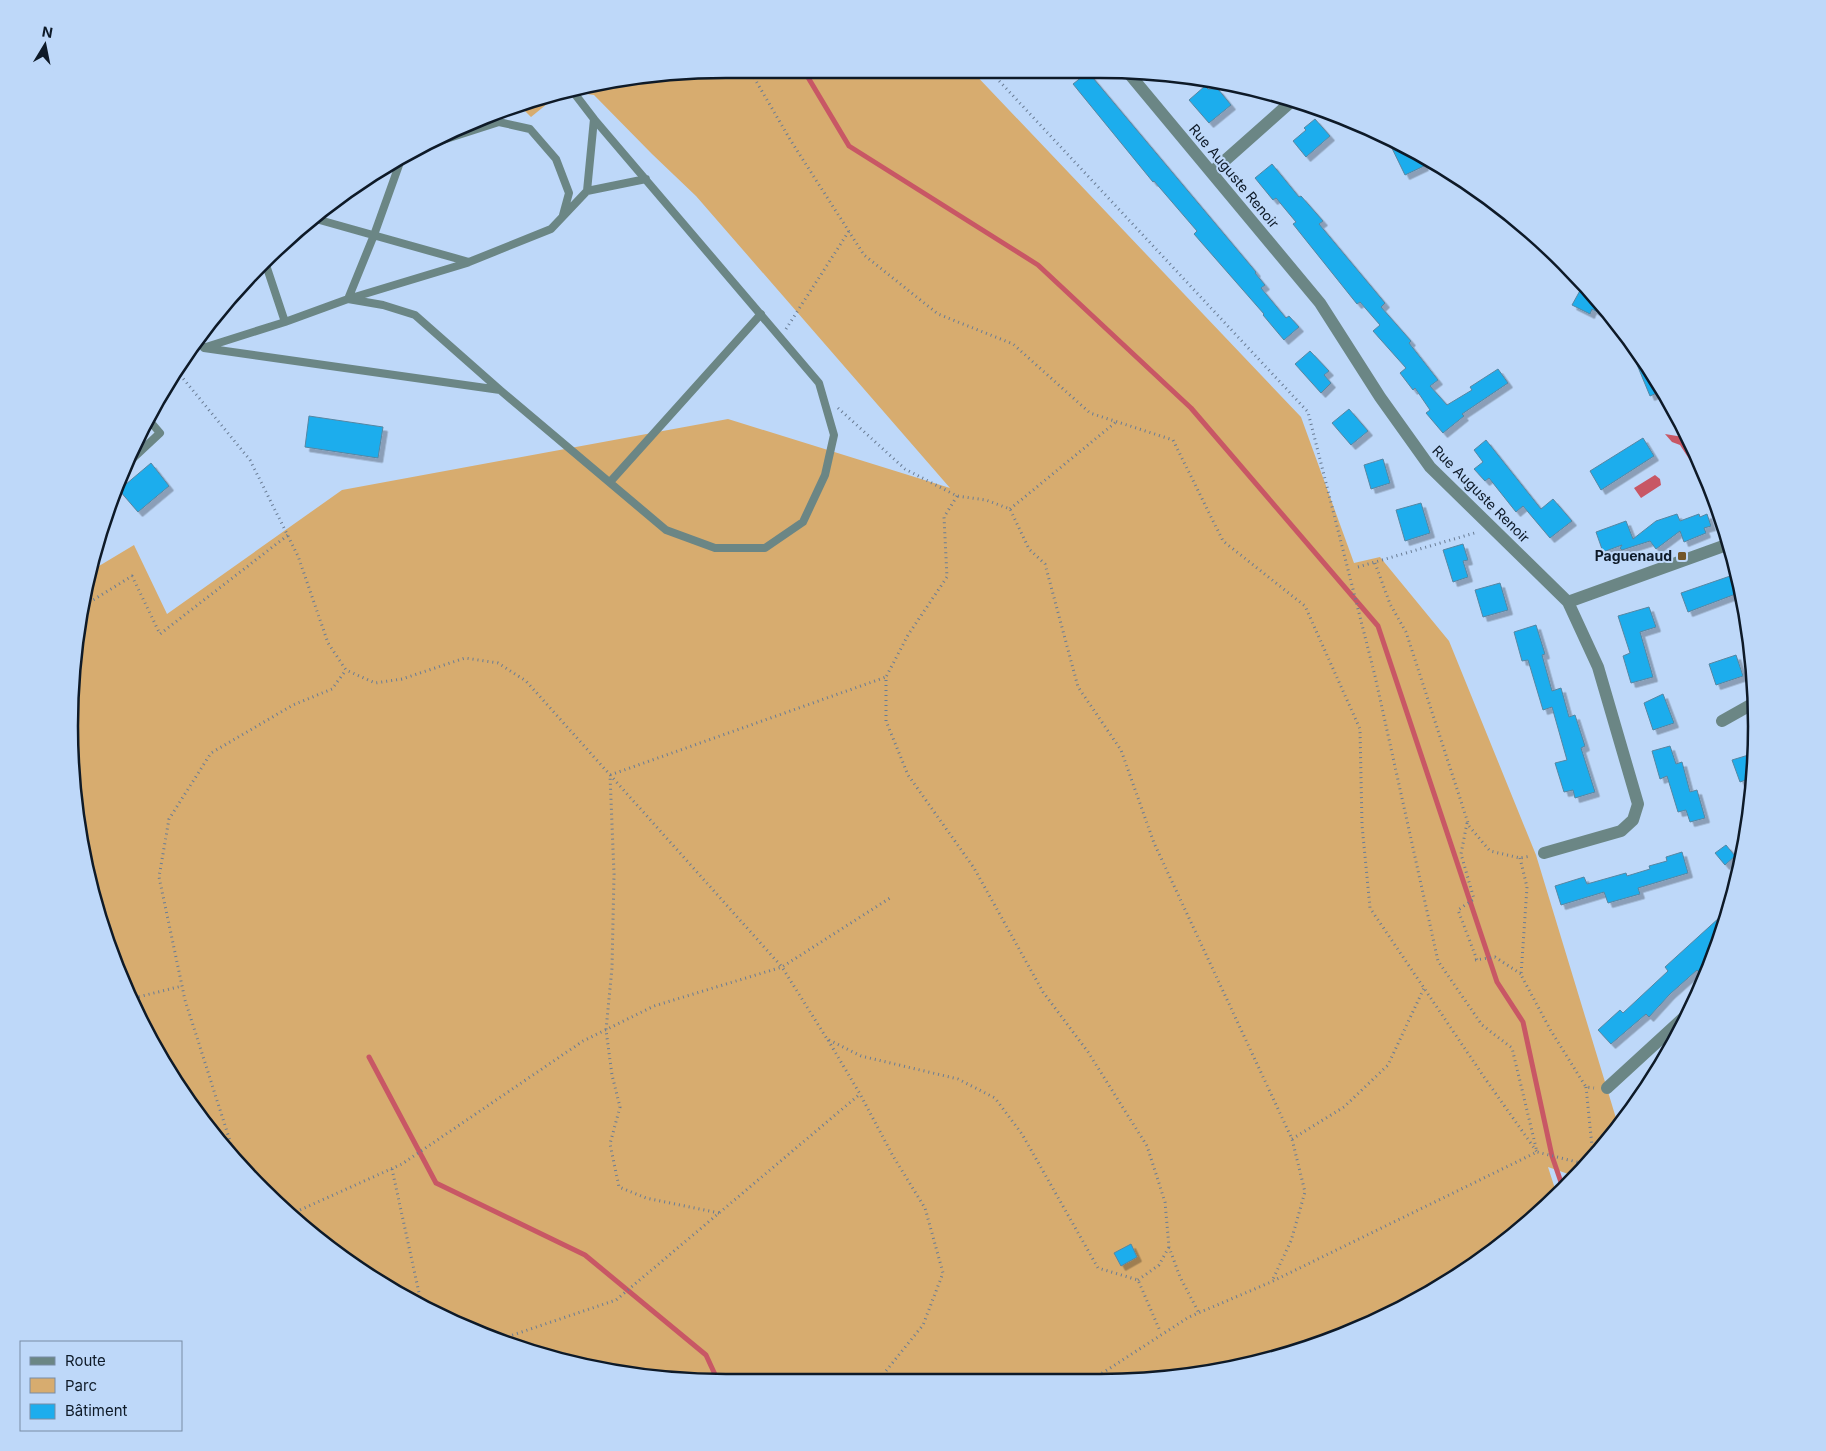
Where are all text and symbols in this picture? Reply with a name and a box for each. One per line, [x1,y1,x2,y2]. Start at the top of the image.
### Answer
north arrow [20,20,70,70]
text: N [41,22,54,41]
street label: Rue Auguste Renoir [1186,120,1283,231]
street label: Rue Auguste Renoir [1429,442,1533,546]
place label: Paguenaud [1595,547,1672,564]
marker: Paguenaud [1676,550,1688,562]
legend [20,1341,182,1431]
text: Route [65,1351,106,1370]
text: Parc [65,1376,97,1395]
text: Bâtiment [65,1401,128,1420]

